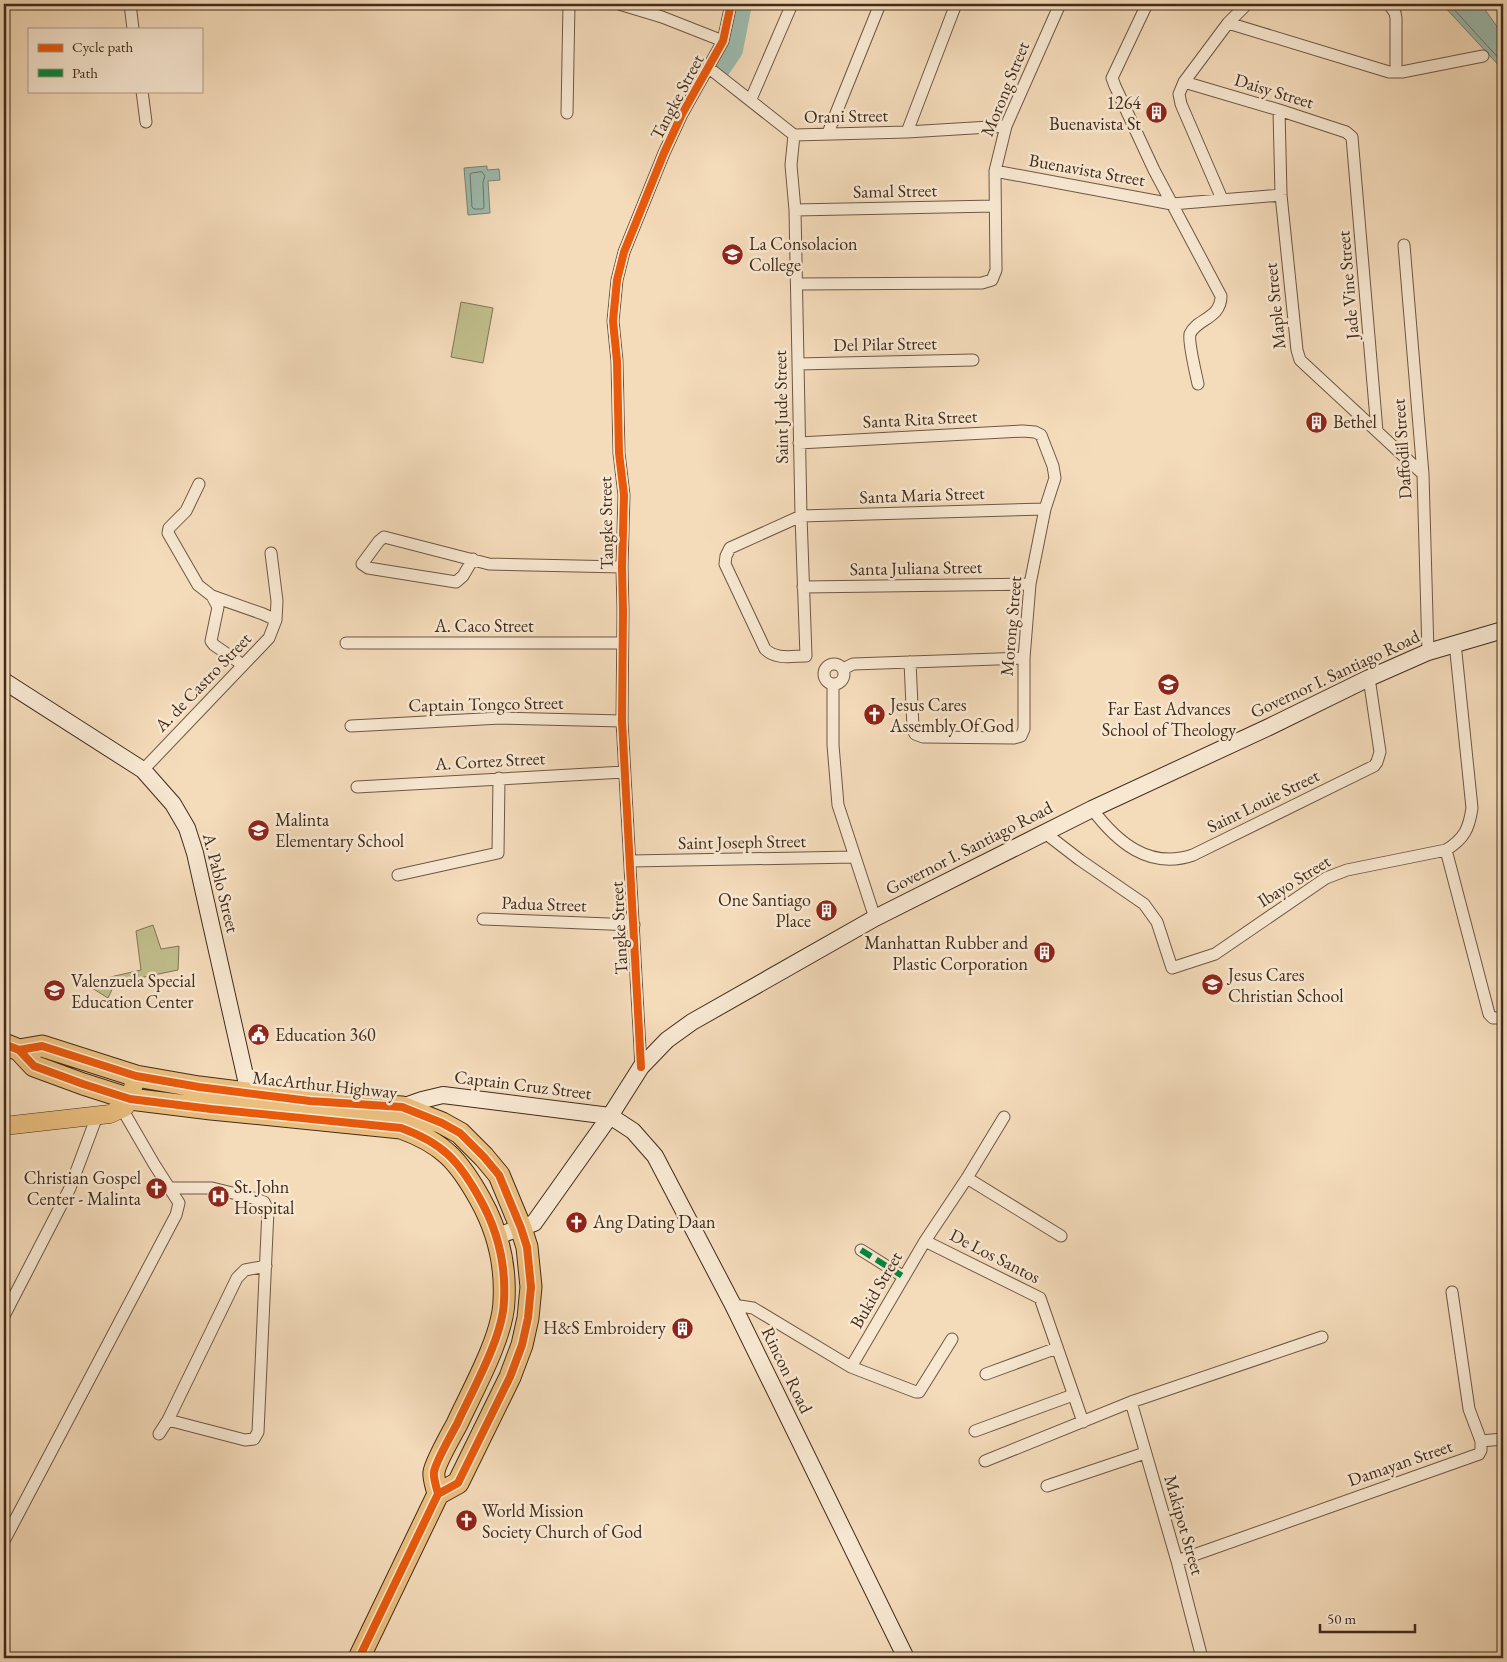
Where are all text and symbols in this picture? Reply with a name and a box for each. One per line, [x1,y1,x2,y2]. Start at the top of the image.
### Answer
legend [28,28,202,92]
text: Cycle path [72,37,134,56]
street label: Morong Street [975,38,1034,140]
street label: Tangke Street [645,50,709,143]
text: Path [72,63,98,82]
street label: Daisy Street [1232,68,1317,114]
place label: 1264 Buenavista St [1049,91,1141,135]
building icon: 1264 Buenavista St [1145,101,1169,125]
street label: Orani Street [804,103,889,128]
street label: Buenavista Street [1027,148,1147,191]
street label: Samal Street [853,178,938,203]
street label: Jade Vine Street [1331,229,1364,342]
place label: La Consolacion College [749,232,858,276]
school or university icon: La Consolacion College [721,242,745,266]
street label: Maple Street [1259,261,1290,350]
street label: Del Pilar Street [833,331,937,356]
street label: Saint Jude Street [768,350,793,464]
street label: Daffodil Street [1386,398,1416,500]
street label: Santa Rita Street [862,404,978,433]
building icon: Bethel [1305,410,1329,434]
place label: Bethel [1333,410,1377,433]
street label: Tangke Street [593,476,618,570]
street label: Santa Maria Street [859,481,985,508]
street label: Santa Juliana Street [849,555,983,580]
street label: Morong Street [995,575,1026,677]
street label: A. Caco Street [433,614,534,637]
street label: Governor I. Santiago Road [1246,624,1424,723]
street label: A. de Castro Street [149,627,256,737]
school or university icon: Far East Advances School of Theology [1157,672,1181,696]
street label: Captain Tongco Street [408,691,564,716]
place label: Jesus Cares Assembly Of God [888,693,1015,737]
place label: Far East Advances School of Theology [1102,697,1236,741]
church icon: Jesus Cares Assembly Of God [862,703,886,727]
street label: A. Cortez Street [433,746,546,775]
street label: Saint Louie Street [1203,763,1323,838]
street label: Governor I. Santiago Road [881,795,1057,900]
place label: Malinta Elementary School [275,808,404,852]
school or university icon: Malinta Elementary School [247,818,271,842]
street label: Saint Joseph Street [678,829,807,854]
street label: A. Pablo Street [198,830,245,935]
street label: Ibayo Street [1253,849,1335,912]
street label: Tangke Street [605,880,632,975]
place label: One Santiago Place [718,888,811,932]
street label: Padua Street [501,891,587,916]
building icon: One Santiago Place [815,898,839,922]
place label: Manhattan Rubber and Plastic Corporation [864,931,1029,975]
building icon: Manhattan Rubber and Plastic Corporation [1032,941,1056,965]
place label: Jesus Cares Christian School [1226,963,1343,1007]
place label: Valenzuela Special Education Center [71,969,196,1013]
school or university icon: Jesus Cares Christian School [1200,973,1224,997]
school or university icon: Valenzuela Special Education Center [43,979,67,1003]
public building icon: Education 360 [247,1023,271,1047]
place label: Education 360 [275,1023,376,1046]
street label: MacArthur Highway [252,1065,399,1104]
street label: Captain Cruz Street [453,1065,593,1104]
place label: Christian Gospel Center - Malinta [24,1166,142,1210]
place label: St. John Hospital [234,1175,294,1219]
church icon: Christian Gospel Center - Malinta [145,1176,169,1200]
hospital icon: St. John Hospital [206,1185,230,1209]
church icon: Ang Dating Daan [565,1210,589,1234]
place label: Ang Dating Daan [592,1210,716,1233]
street label: De Los Santos [946,1223,1044,1288]
street label: Bukid Street [844,1247,907,1332]
place label: H&S Embroidery [543,1316,666,1339]
building icon: H&S Embroidery [670,1316,694,1340]
street label: Rincon Road [757,1323,819,1418]
street label: Damayan Street [1344,1434,1456,1491]
street label: Makipot Street [1159,1472,1210,1578]
place label: World Mission Society Church of God [482,1499,643,1543]
church icon: World Mission Society Church of God [454,1509,478,1533]
scale bar [1320,1602,1414,1634]
text: 50 m [1327,1609,1356,1628]

